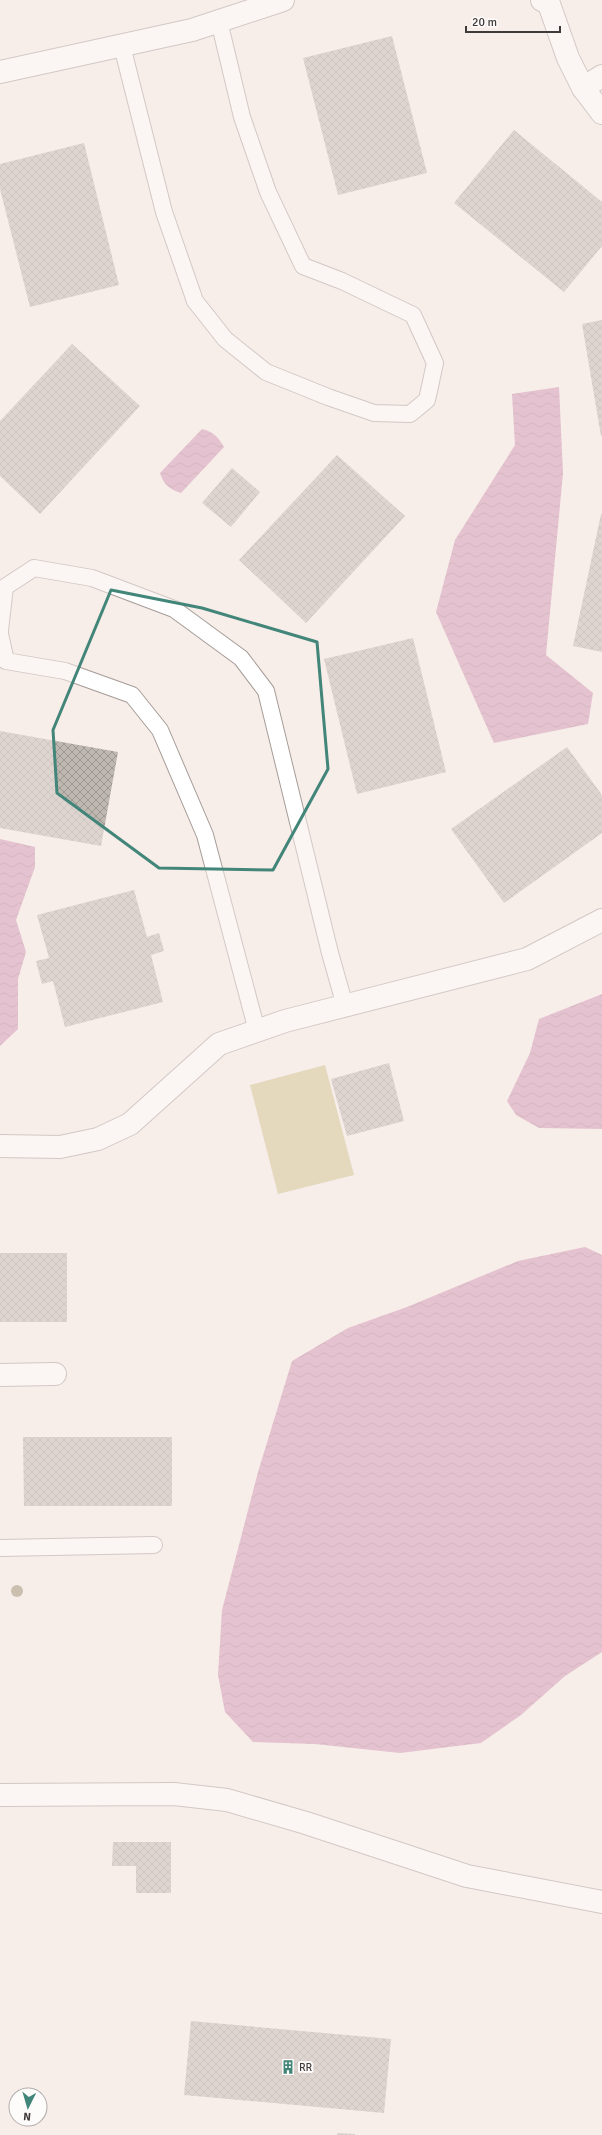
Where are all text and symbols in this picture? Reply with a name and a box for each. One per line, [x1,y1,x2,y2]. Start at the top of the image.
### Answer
scale bar [466,8,560,34]
text: 20 m [472,15,497,30]
building icon: RR [280,2059,296,2075]
place label: RR [299,2061,313,2074]
north arrow [8,2087,48,2127]
text: N [23,2110,32,2123]

